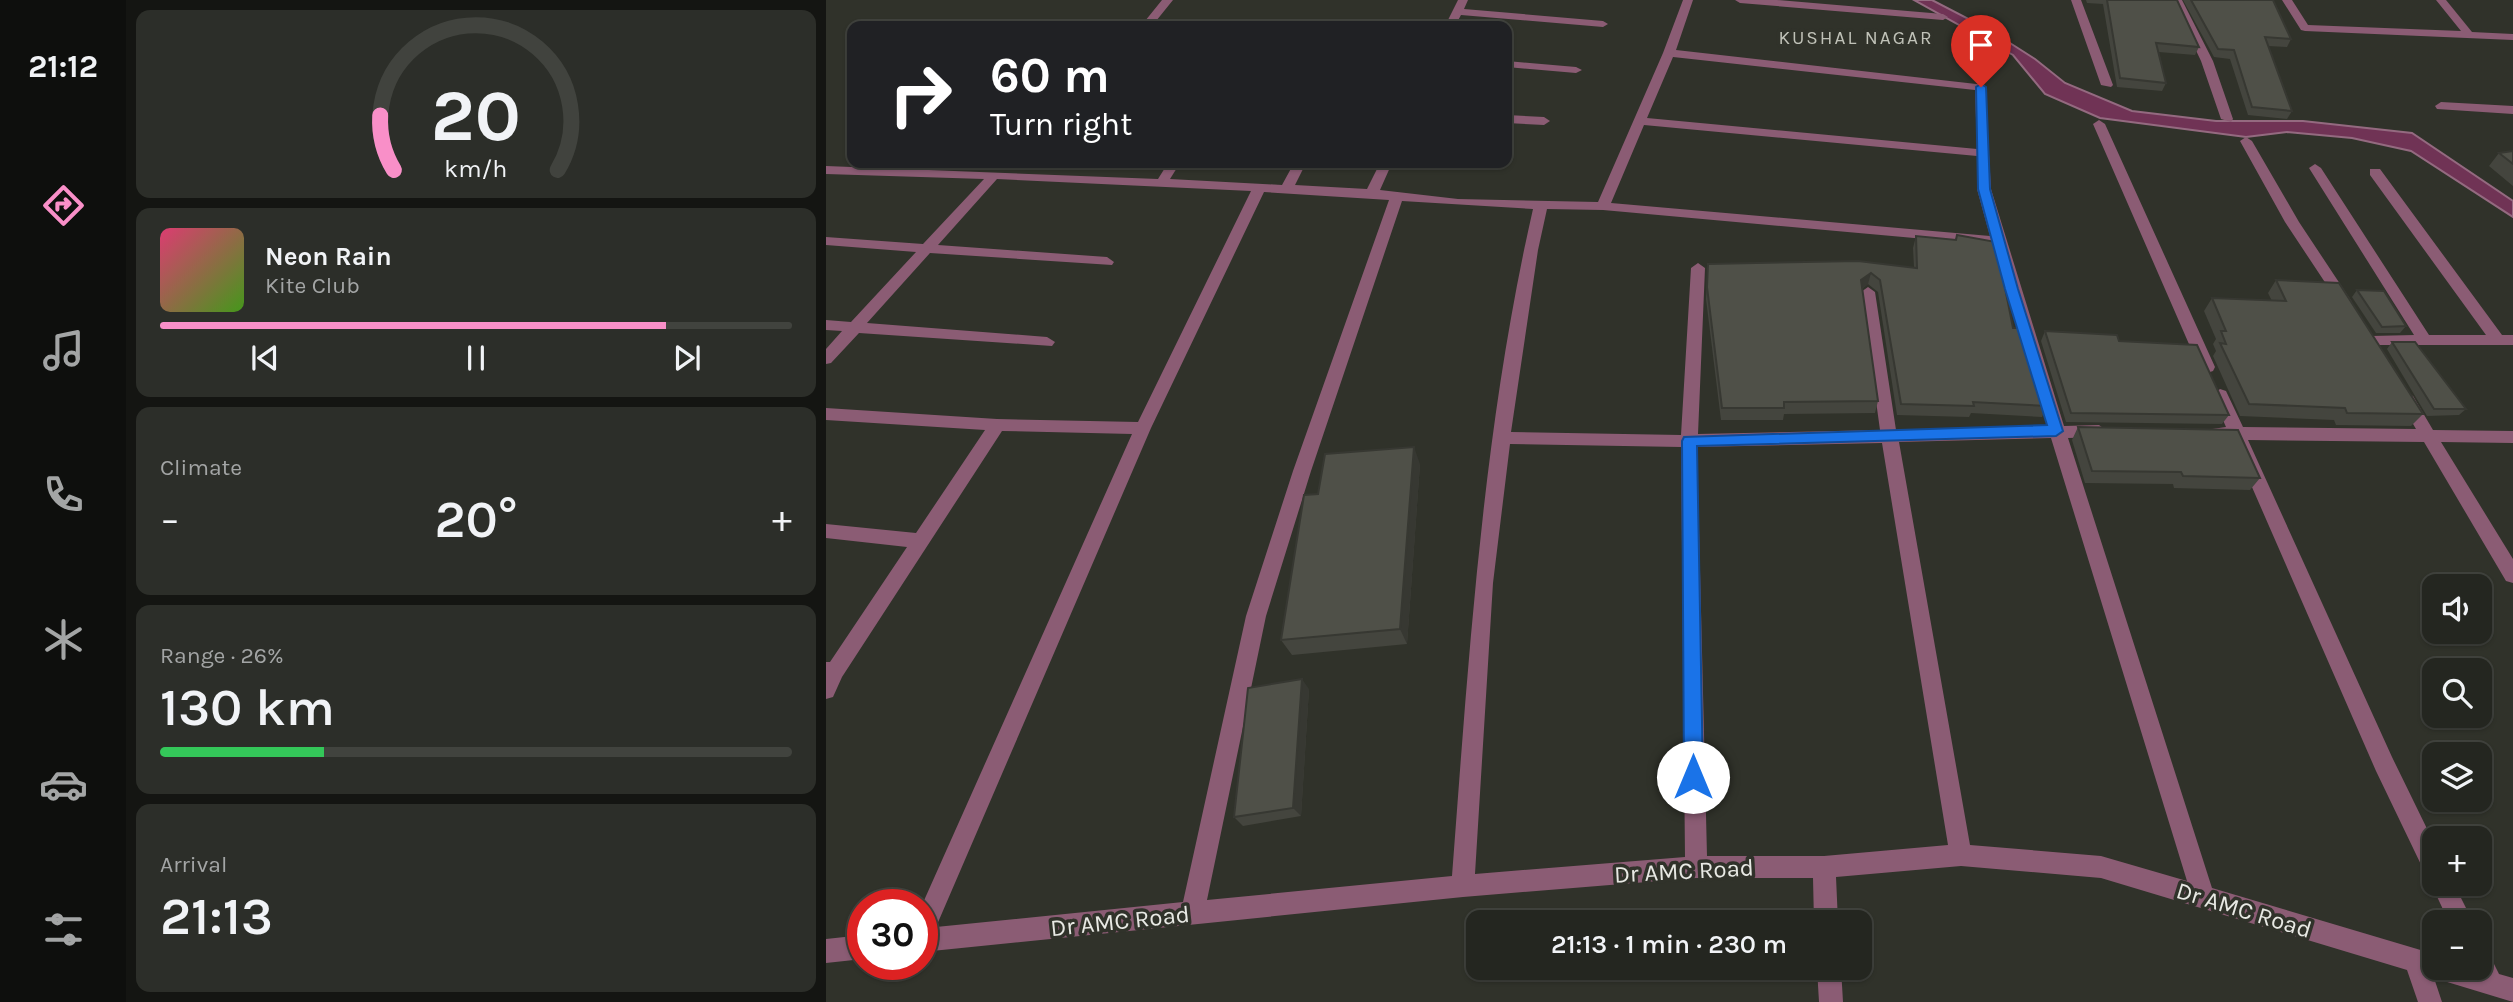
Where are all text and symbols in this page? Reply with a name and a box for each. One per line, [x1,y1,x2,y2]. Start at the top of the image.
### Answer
pin [1951,15,2011,87]
icon: arrive [1962,26,2000,64]
district label: KUSHAL NAGAR [1778,27,1934,49]
text: 60 m [990,47,1110,104]
text: 21:12 [28,48,98,85]
icon: right [875,49,966,140]
text: 20 [431,74,521,159]
text: Turn right [990,106,1132,143]
text: km/h [444,154,508,183]
icon: directions [39,181,88,230]
text: Neon Rain [265,241,392,272]
text: Kite Club [265,272,360,299]
icon: music [39,326,88,375]
icon: previous [246,339,284,377]
icon: pause [457,339,495,377]
icon: next [668,339,706,377]
text: Climate [160,454,242,481]
icon: phone [39,470,88,519]
text: 20° [435,489,517,550]
text: − [160,497,180,542]
text: + [772,497,792,542]
map controls [2422,574,2492,980]
button: sound [2422,574,2492,644]
icon: climate [39,615,88,664]
text: Range · 26% [160,642,284,669]
button: search [2422,658,2492,728]
text: 130 km [160,677,335,738]
position arrow [1656,740,1730,814]
button: layers [2422,742,2492,812]
icon: car [39,760,88,809]
button: + [2422,826,2492,896]
text: Arrival [160,851,227,878]
street label: Dr AMC Road [1613,853,1755,889]
street label: Dr AMC Road [2173,876,2315,944]
text: 21:13 [160,886,273,947]
speed limit sign: 30 [847,889,938,980]
street label: Dr AMC Road [1049,900,1191,942]
icon: filters [39,905,88,954]
button: − [2422,910,2492,980]
text: 21:13 · 1 min · 230 m [1551,929,1787,960]

